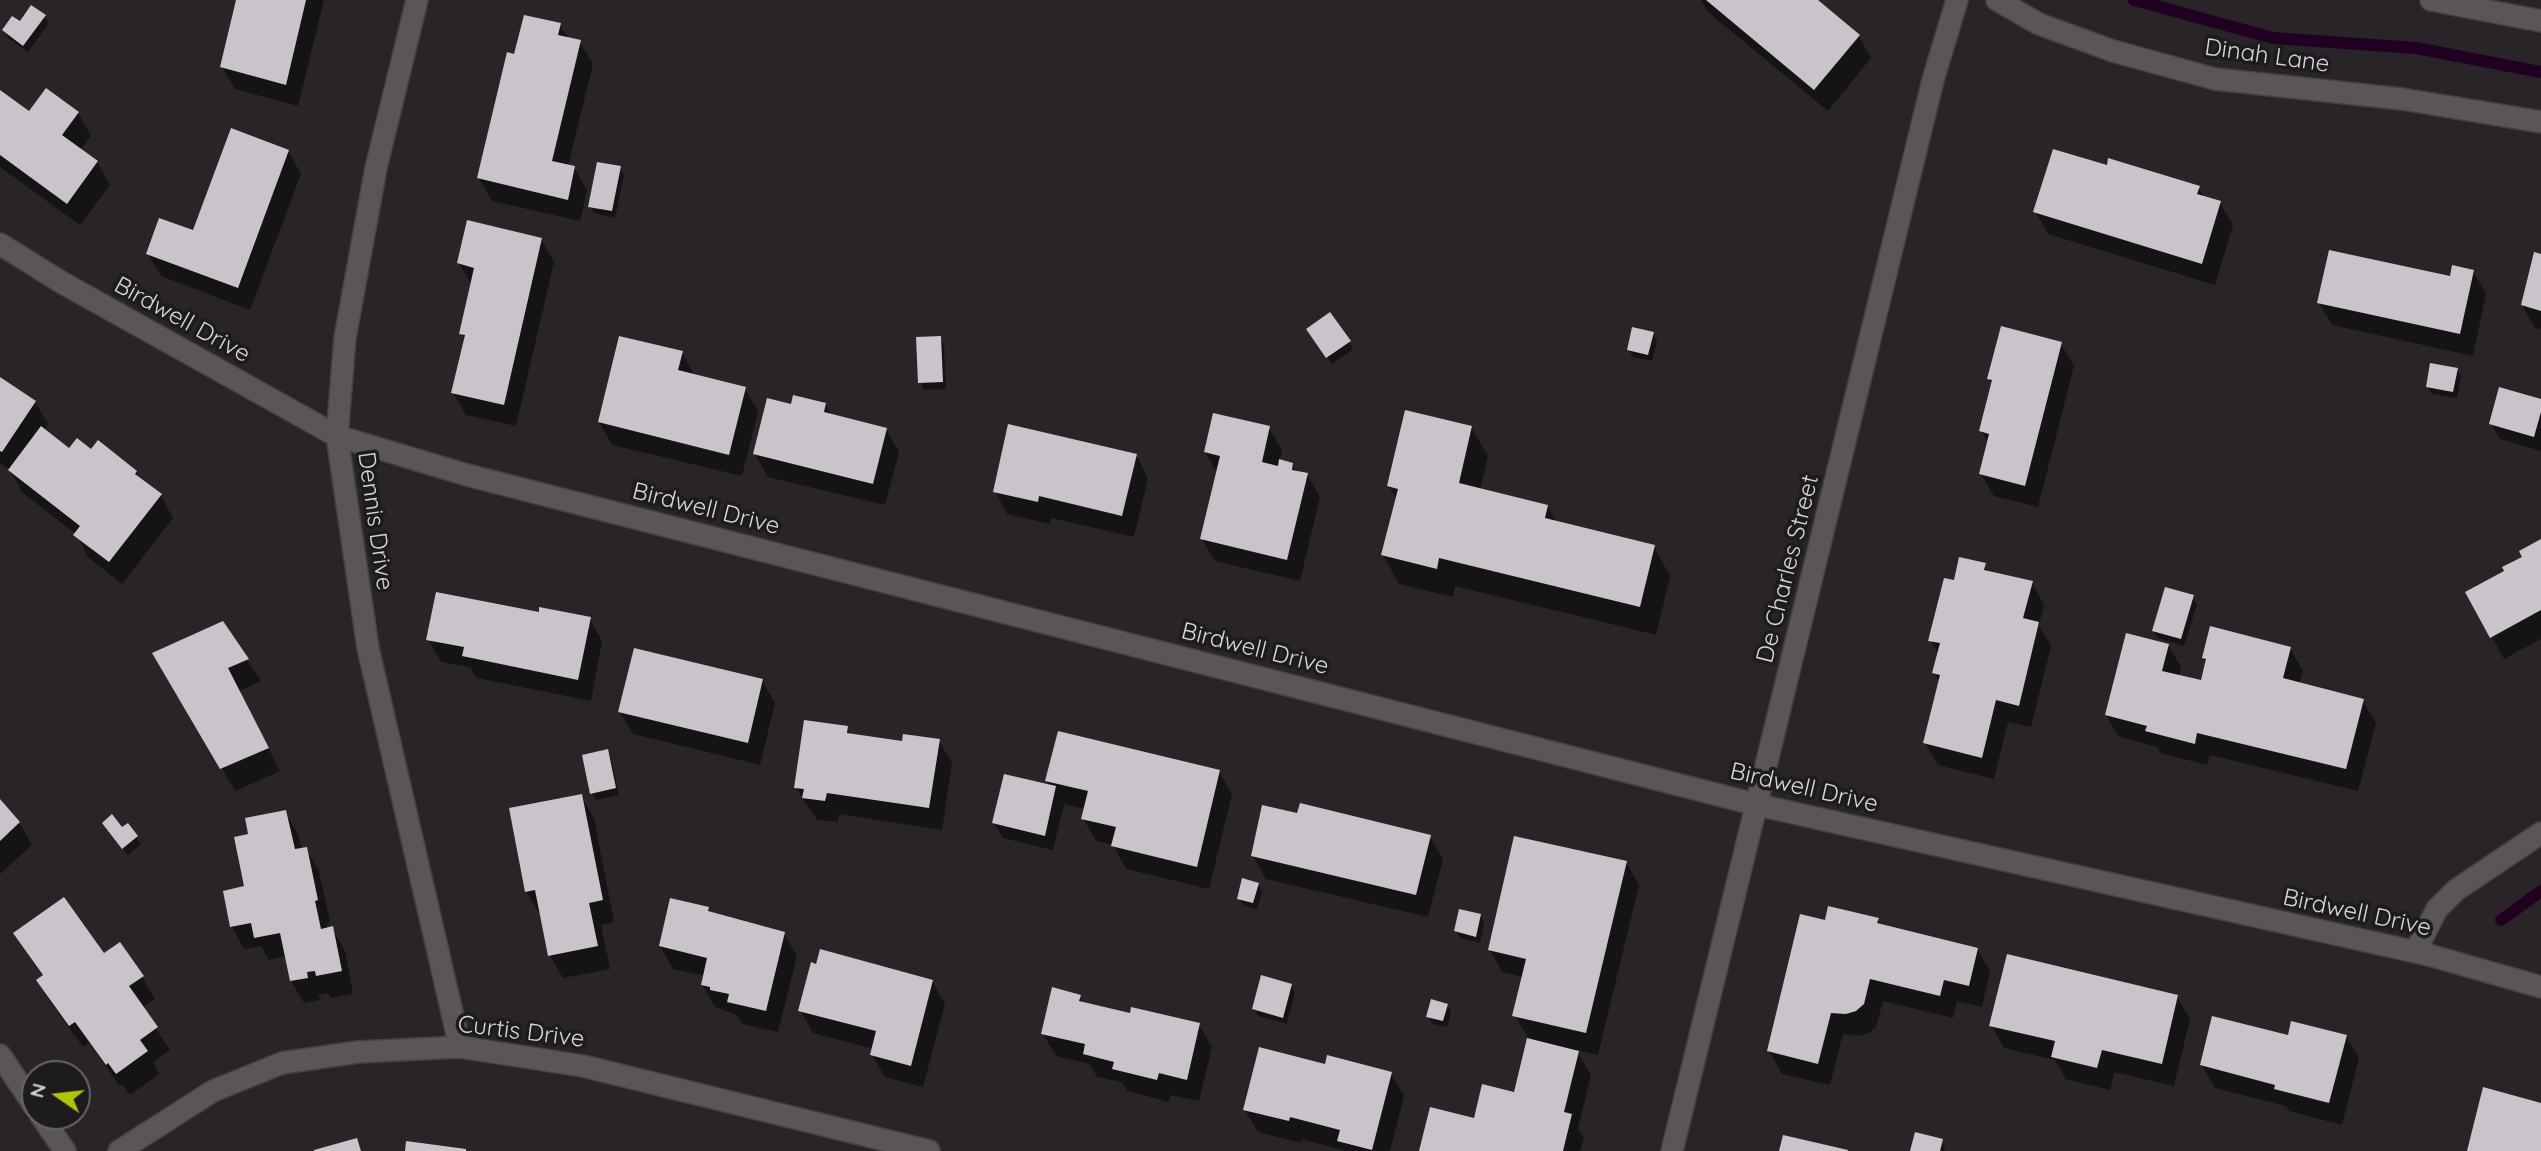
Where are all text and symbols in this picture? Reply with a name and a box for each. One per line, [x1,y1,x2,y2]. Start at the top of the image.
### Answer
street label: Dinah Lane [2203,33,2331,79]
street label: Birdwell Drive [109,271,255,369]
street label: Dennis Drive [351,450,399,592]
street label: De Charles Street [1751,472,1825,666]
street label: Birdwell Drive [629,477,783,541]
street label: Birdwell Drive [1178,617,1332,681]
street label: Birdwell Drive [1727,757,1881,819]
street label: Birdwell Drive [2280,883,2434,943]
street label: Curtis Drive [456,1010,586,1054]
north arrow [21,1060,91,1130]
text: N [24,1081,51,1100]

